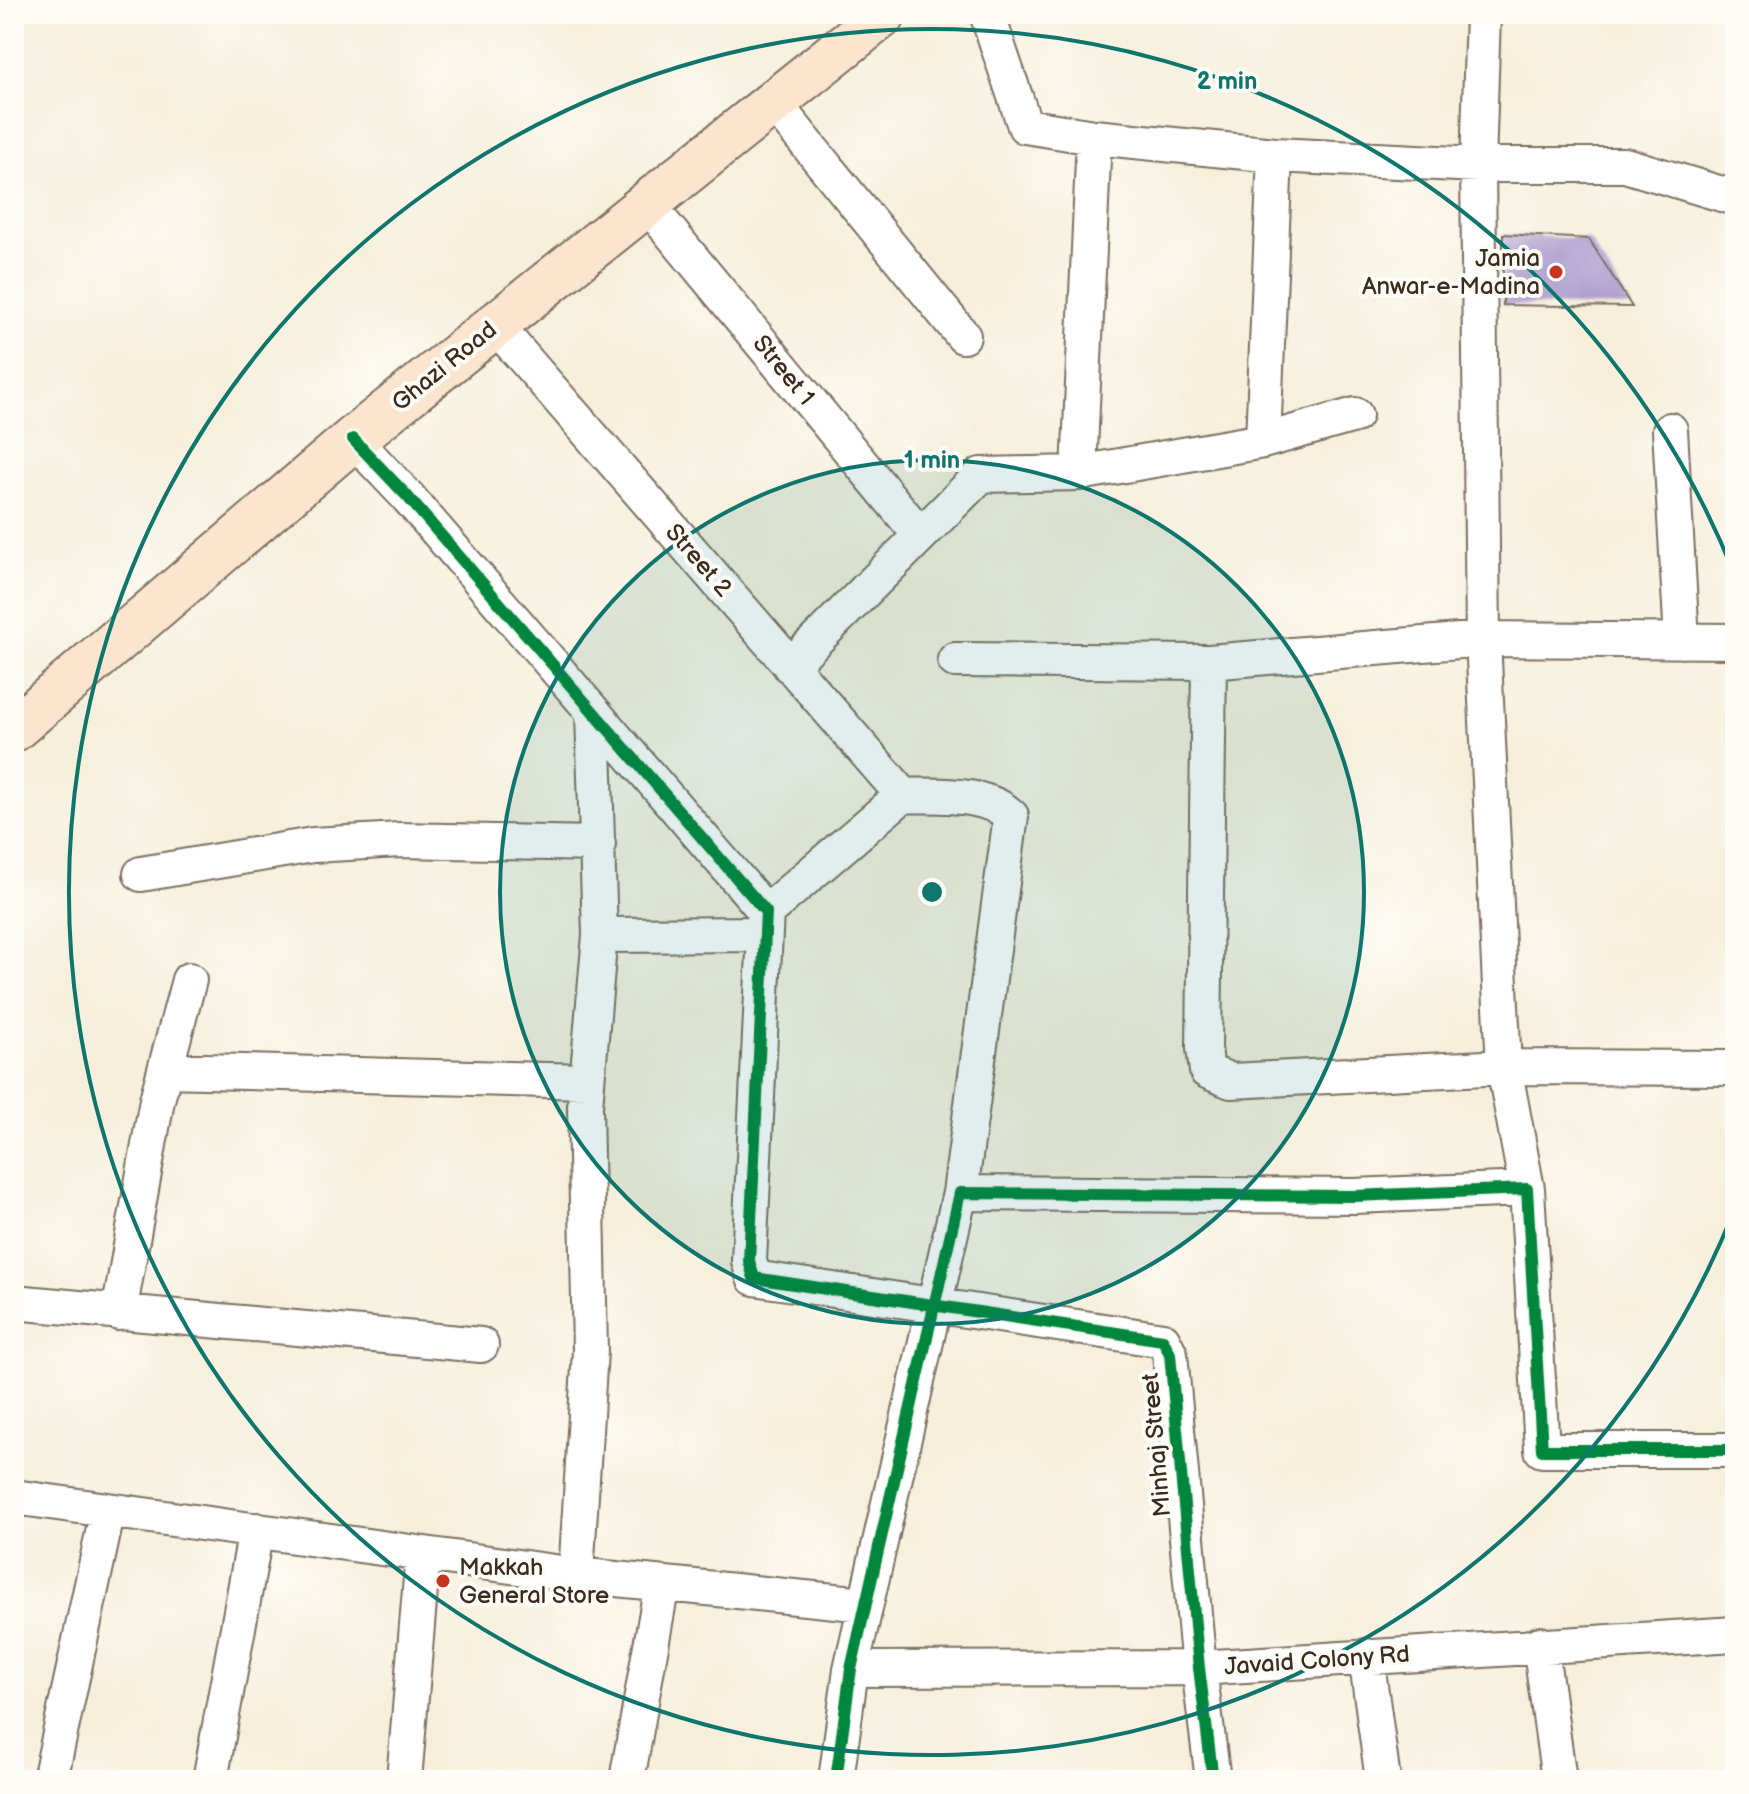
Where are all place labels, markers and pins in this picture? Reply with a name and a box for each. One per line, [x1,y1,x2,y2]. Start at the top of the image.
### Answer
place label: Jamia Anwar-e-Madina [1362,244,1540,301]
marker: Jamia Anwar-e-Madina [1547,263,1565,281]
centre of rings [918,878,946,906]
place label: Makkah General Store [459,1553,609,1610]
marker: Makkah General Store [434,1572,452,1590]

